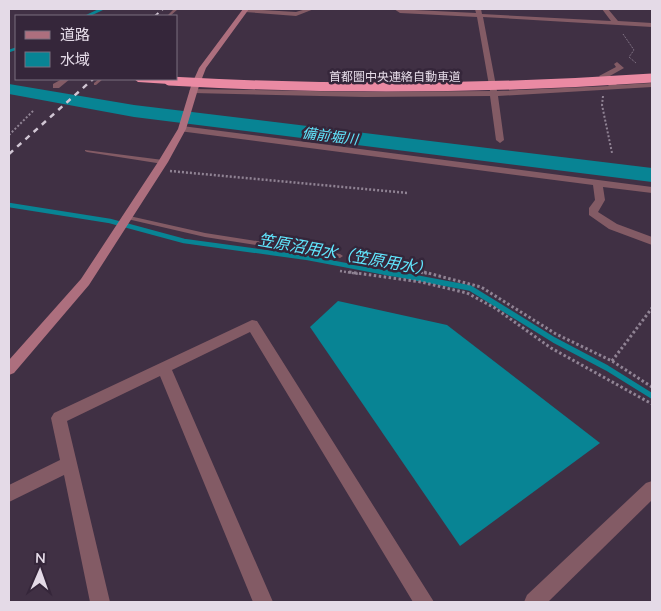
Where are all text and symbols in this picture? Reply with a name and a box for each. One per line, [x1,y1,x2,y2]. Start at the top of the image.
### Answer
legend [15,15,178,80]
text: 道路 [60,25,90,44]
text: 水域 [60,50,90,69]
street label: 首都圏中央連絡自動車道 [329,69,461,84]
water label: 備前堀川 [301,124,361,149]
water label: 笠原沼用水（笠原用水） [257,229,433,279]
north arrow [15,546,65,596]
text: N [35,549,46,567]

